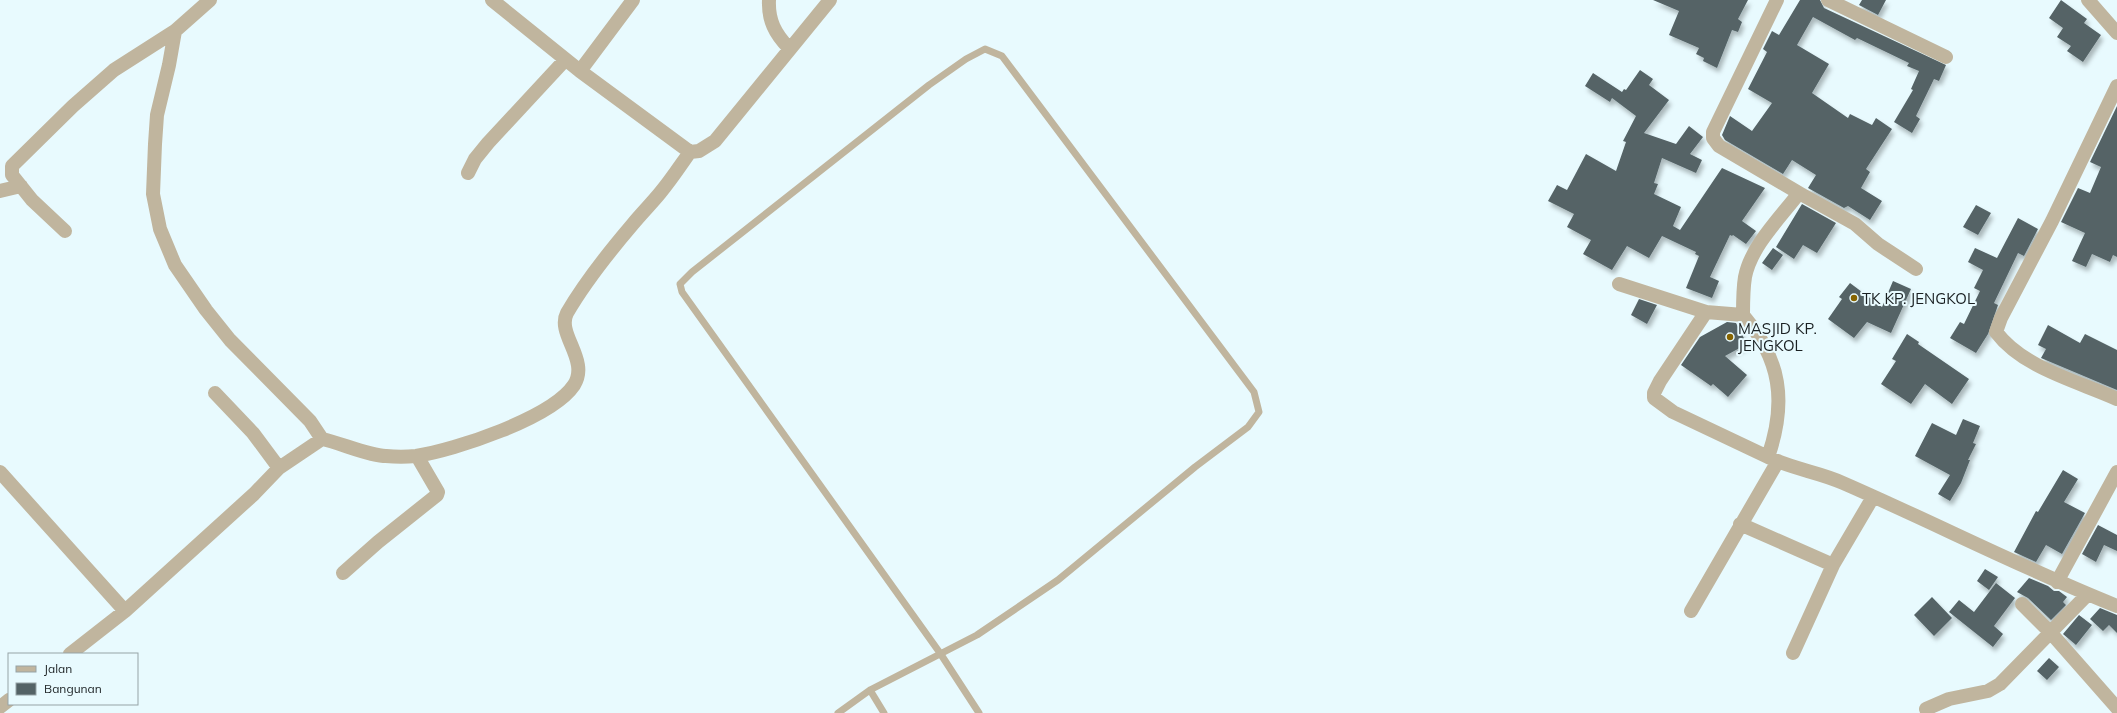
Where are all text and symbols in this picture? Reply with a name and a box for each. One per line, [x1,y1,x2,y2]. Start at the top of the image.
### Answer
place label: TK KP. JENGKOL [1862,289,1975,308]
marker: TK KP. JENGKOL [1849,293,1859,303]
place label: MASJID KP. JENGKOL [1738,319,1817,355]
marker: MASJID KP. JENGKOL [1725,332,1735,342]
legend [8,653,138,705]
text: Jalan [44,661,72,676]
text: Bangunan [44,681,102,696]

